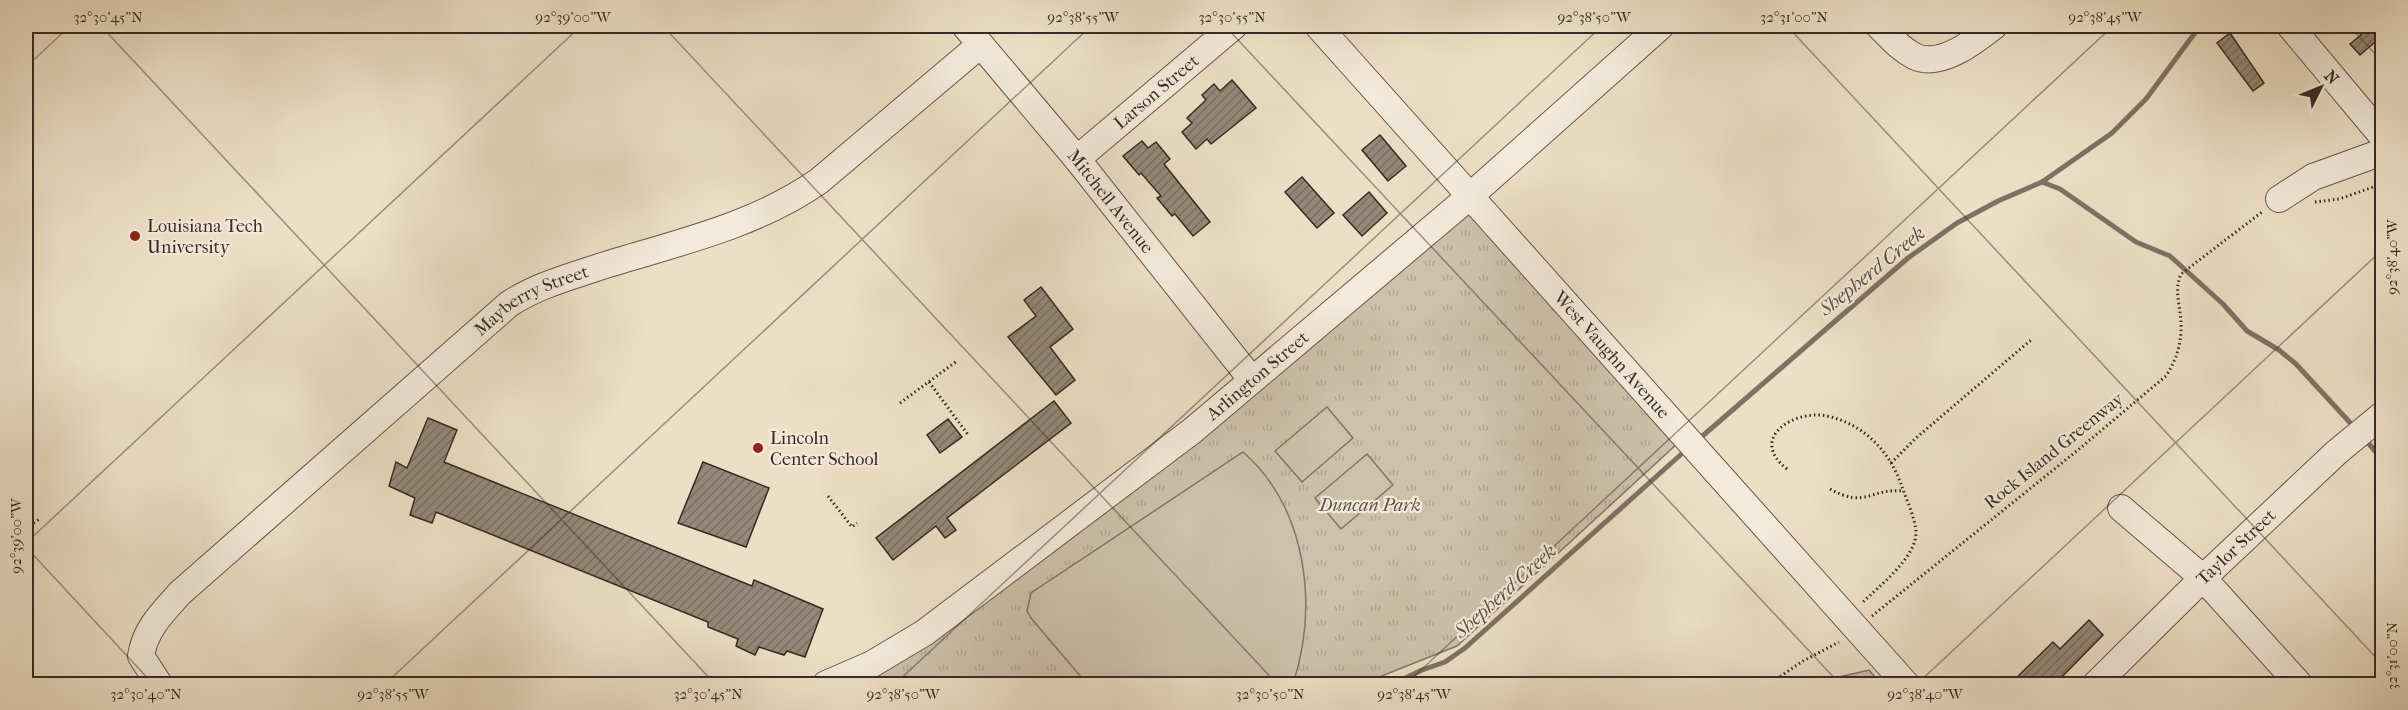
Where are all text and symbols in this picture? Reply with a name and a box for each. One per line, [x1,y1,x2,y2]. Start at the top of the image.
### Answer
text: 32°30'45"N [73,8,143,26]
text: 92°39'00"W [535,8,612,26]
text: 92°38'55"W [1047,8,1120,26]
text: 32°30'55"N [1198,8,1266,26]
text: 92°38'50"W [1557,8,1632,26]
text: 32°31'00"N [1760,8,1829,26]
text: 92°38'45"W [2068,8,2143,26]
street label: Larson Street [1110,50,1203,134]
north arrow [2291,57,2351,117]
text: N [2321,66,2343,89]
street label: Mitchell Avenue [1063,145,1158,258]
place label: Louisiana Tech University [147,216,263,258]
text: 92°38'40"W [2383,218,2401,295]
water label: Shepherd Creek [1814,221,1930,321]
marker: Louisiana Tech University [128,229,142,243]
street label: Mayberry Street [470,261,592,340]
street label: West Vaughn Avenue [1549,286,1674,423]
street label: Arlington Street [1201,326,1313,425]
street label: Rock Island Greenway [1980,388,2129,514]
place label: Lincoln Center School [770,428,878,470]
marker: Lincoln Center School [751,441,765,455]
park label: Duncan Park [1318,495,1421,516]
text: 92°39'00"W [7,497,25,574]
street label: Taylor Street [2192,504,2280,589]
water label: Shepherd Creek [1448,539,1561,644]
text: 32°31'00"N [2383,621,2401,690]
text: 32°30'40"N [110,685,182,703]
text: 92°38'55"W [357,685,430,703]
text: 32°30'45"N [673,685,743,703]
text: 92°38'50"W [866,685,941,703]
text: 32°30'50"N [1236,685,1305,703]
text: 92°38'45"W [1377,685,1452,703]
text: 92°38'40"W [1887,685,1964,703]

